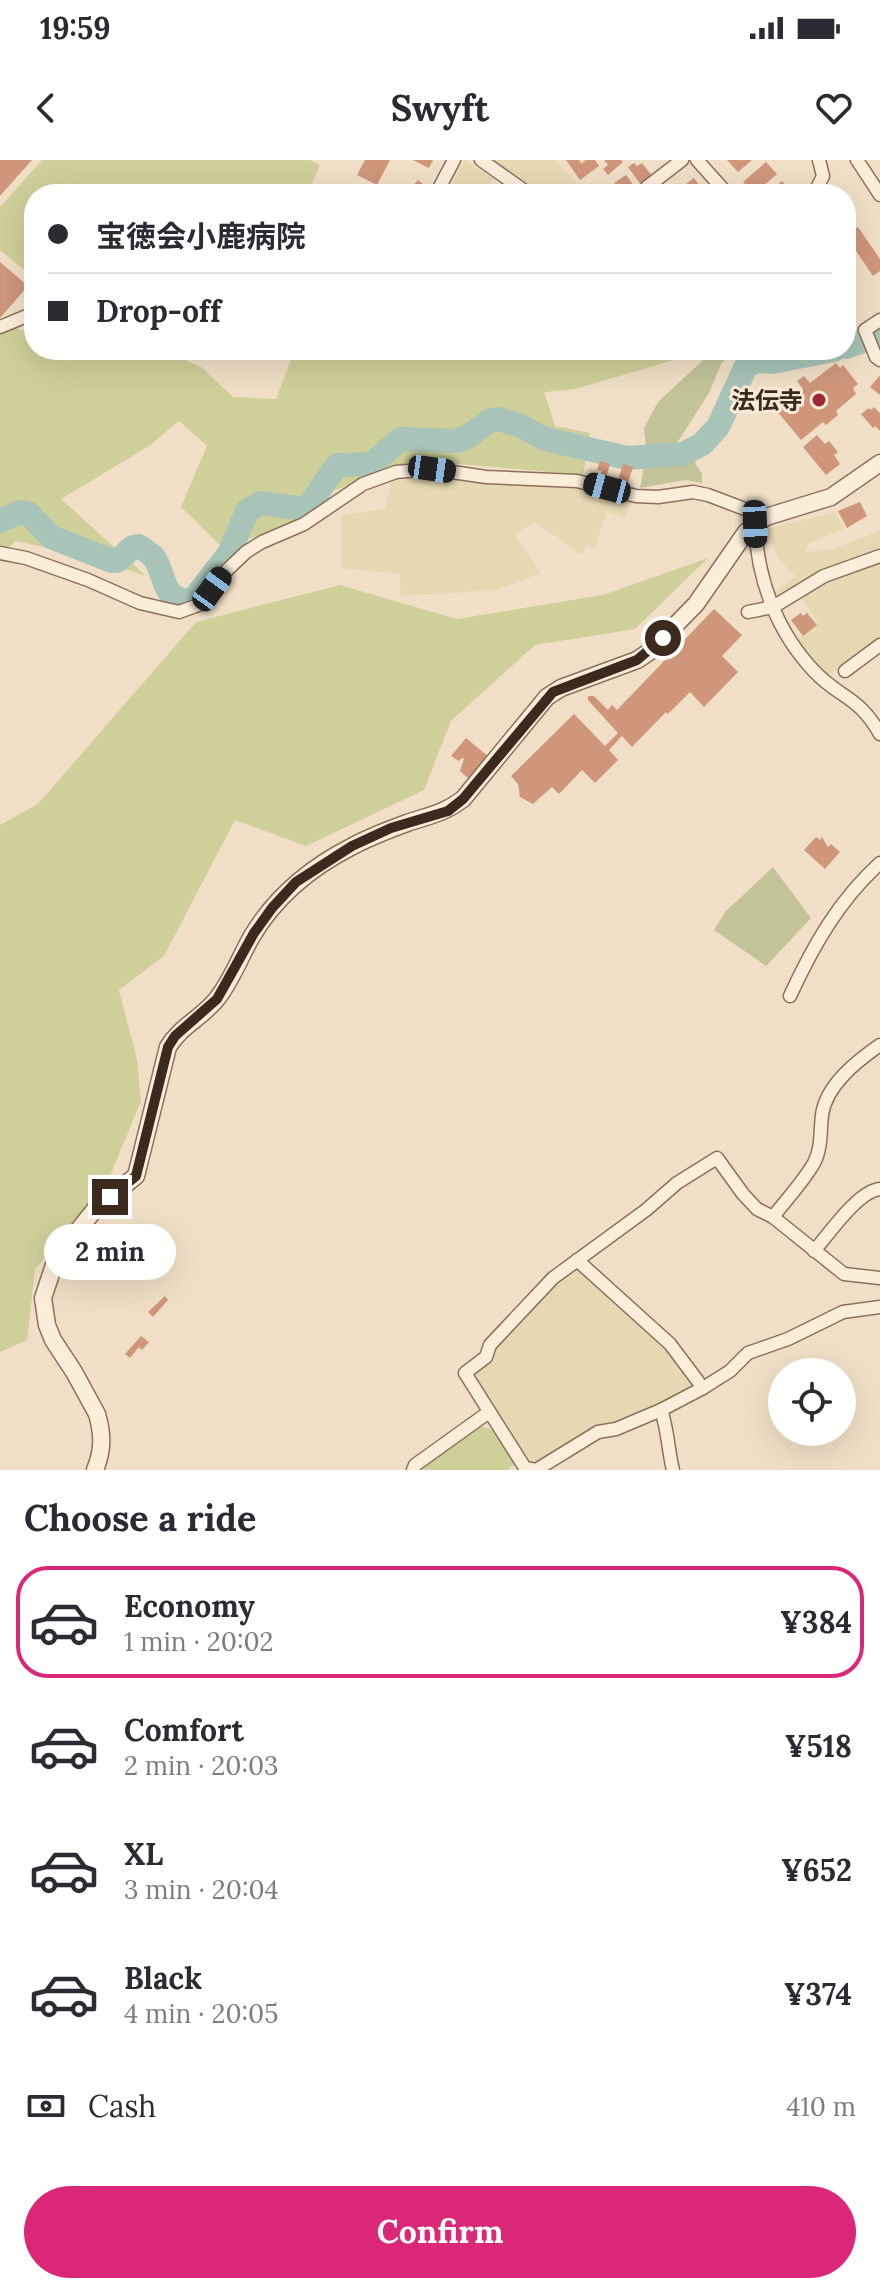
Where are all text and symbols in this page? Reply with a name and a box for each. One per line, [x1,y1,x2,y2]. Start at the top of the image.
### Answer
text: 19:59 [40,9,110,47]
text: Swyft [391,85,489,131]
icon: back [24,86,68,130]
icon: heart [812,86,856,130]
text: 宝徳会小鹿病院 [96,217,306,255]
text: Drop-off [96,292,221,330]
place label: 法伝寺 [731,385,803,416]
marker: 法伝寺 [810,391,828,409]
car [407,454,457,484]
car [581,470,633,506]
car [742,500,768,548]
car [188,563,236,615]
route start [645,620,681,656]
route end [92,1179,128,1215]
callout: 2 min [44,1225,176,1281]
text: 2 min [75,1235,145,1268]
map controls [768,1358,856,1446]
button: locate [768,1358,856,1446]
text: Choose a ride [24,1495,256,1541]
icon: car [28,1586,100,1658]
text: Economy [124,1587,255,1625]
text: ¥384 [780,1603,852,1641]
text: 1 min · 20:02 [124,1625,273,1658]
icon: car [28,1710,100,1782]
text: Comfort [124,1711,244,1749]
text: ¥518 [785,1727,852,1765]
text: 2 min · 20:03 [124,1749,279,1782]
icon: car [28,1834,100,1906]
text: XL [124,1835,163,1873]
text: ¥652 [781,1851,852,1889]
text: 3 min · 20:04 [124,1873,279,1906]
icon: car [28,1958,100,2030]
text: Black [124,1959,202,1997]
text: ¥374 [784,1975,852,2013]
text: 4 min · 20:05 [124,1997,278,2030]
icon: cash [24,2084,68,2128]
text: Cash [88,2087,156,2125]
text: 410 m [786,2090,856,2123]
button: Confirm [24,2186,856,2278]

